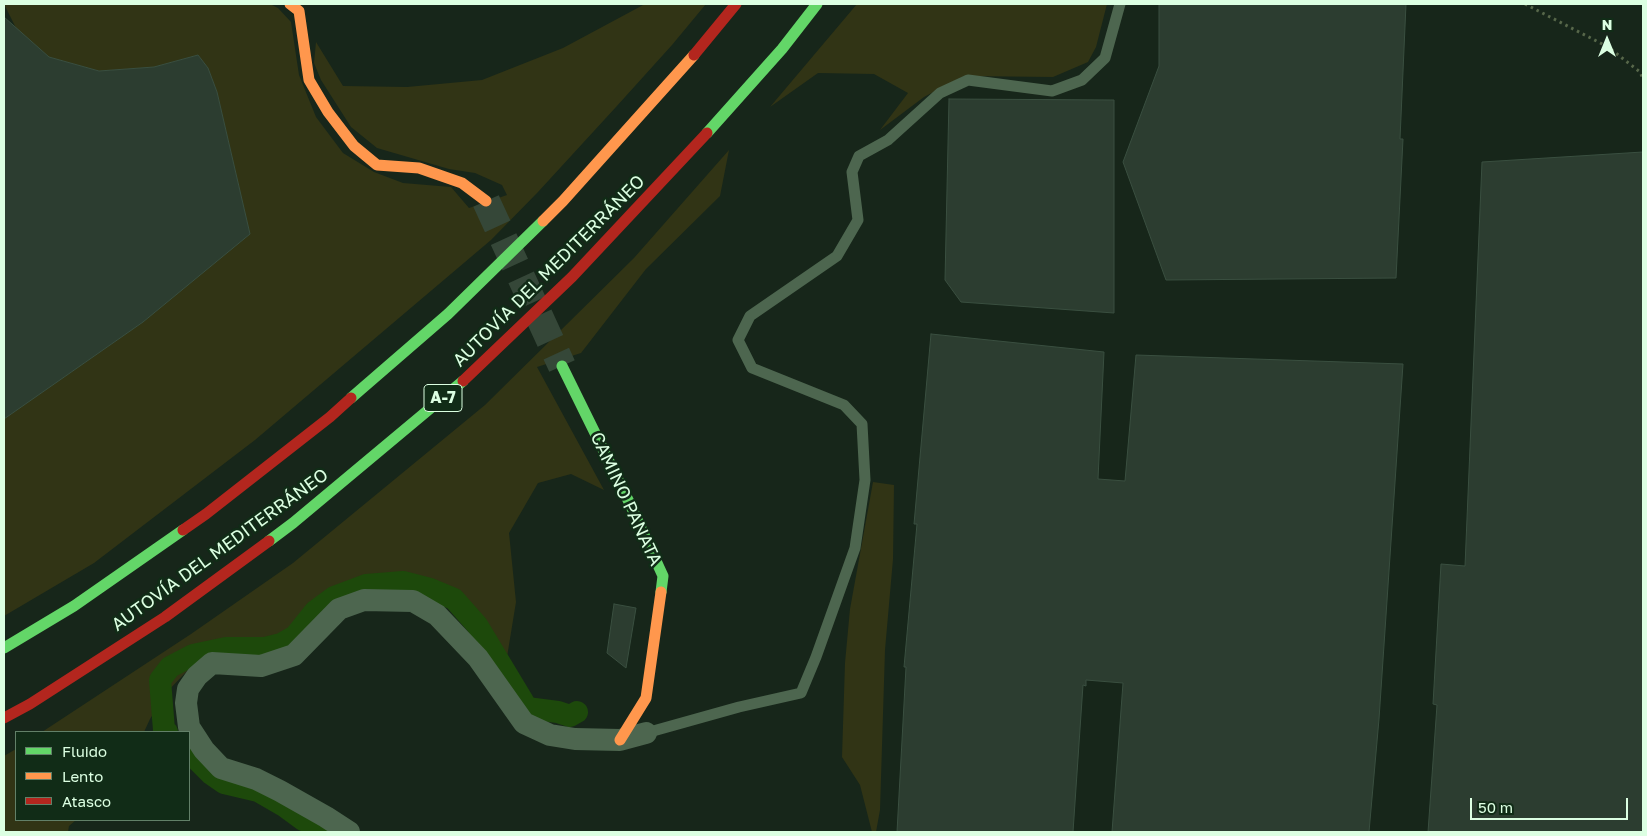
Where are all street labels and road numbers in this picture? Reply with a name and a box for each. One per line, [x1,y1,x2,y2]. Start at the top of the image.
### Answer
street label: AUTOVÍA DEL MEDITERRÁNEO [449,171,649,371]
road number: A-7 [424,384,462,412]
street label: CAMINO PANATA [586,429,666,569]
street label: AUTOVÍA DEL MEDITERRÁNEO [108,464,332,636]

